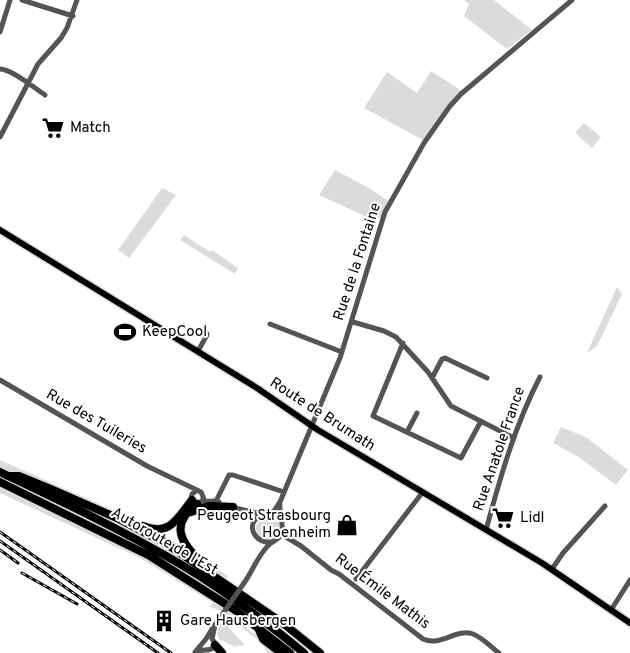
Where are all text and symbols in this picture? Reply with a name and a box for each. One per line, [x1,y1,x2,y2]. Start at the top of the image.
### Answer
supermarket icon: Match [40,115,66,141]
place label: Match [70,119,111,138]
street label: Rue de la Fontaine [330,201,386,323]
sports icon: KeepCool [112,319,138,345]
place label: KeepCool [142,323,207,342]
street label: Route de Brumath [266,374,378,456]
street label: Rue Anatole France [470,384,530,514]
street label: Rue des Tuileries [42,385,150,459]
street label: Autoroute de l’Est [107,504,221,580]
supermarket icon: Lidl [490,505,516,531]
place label: Peugeot Strasbourg Hoenheim [197,507,331,543]
place label: Lidl [520,509,545,528]
shop icon: Peugeot Strasbourg Hoenheim [334,512,360,538]
street label: Rue Émile Mathis [331,549,434,634]
building icon: Gare Hausbergen [151,608,177,634]
place label: Gare Hausbergen [180,612,296,631]

